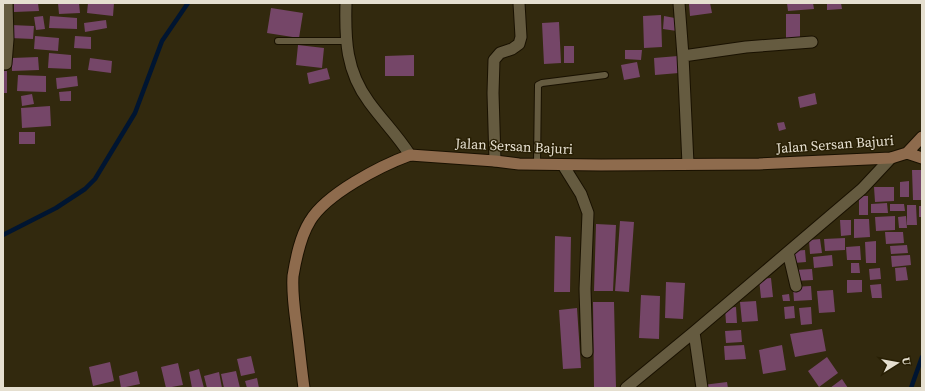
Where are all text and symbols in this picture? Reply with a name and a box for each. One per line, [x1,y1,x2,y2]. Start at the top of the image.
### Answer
street label: Jalan Sersan Bajuri [775,130,894,158]
street label: Jalan Sersan Bajuri [454,133,573,159]
north arrow [877,343,917,383]
text: U [898,356,914,367]

